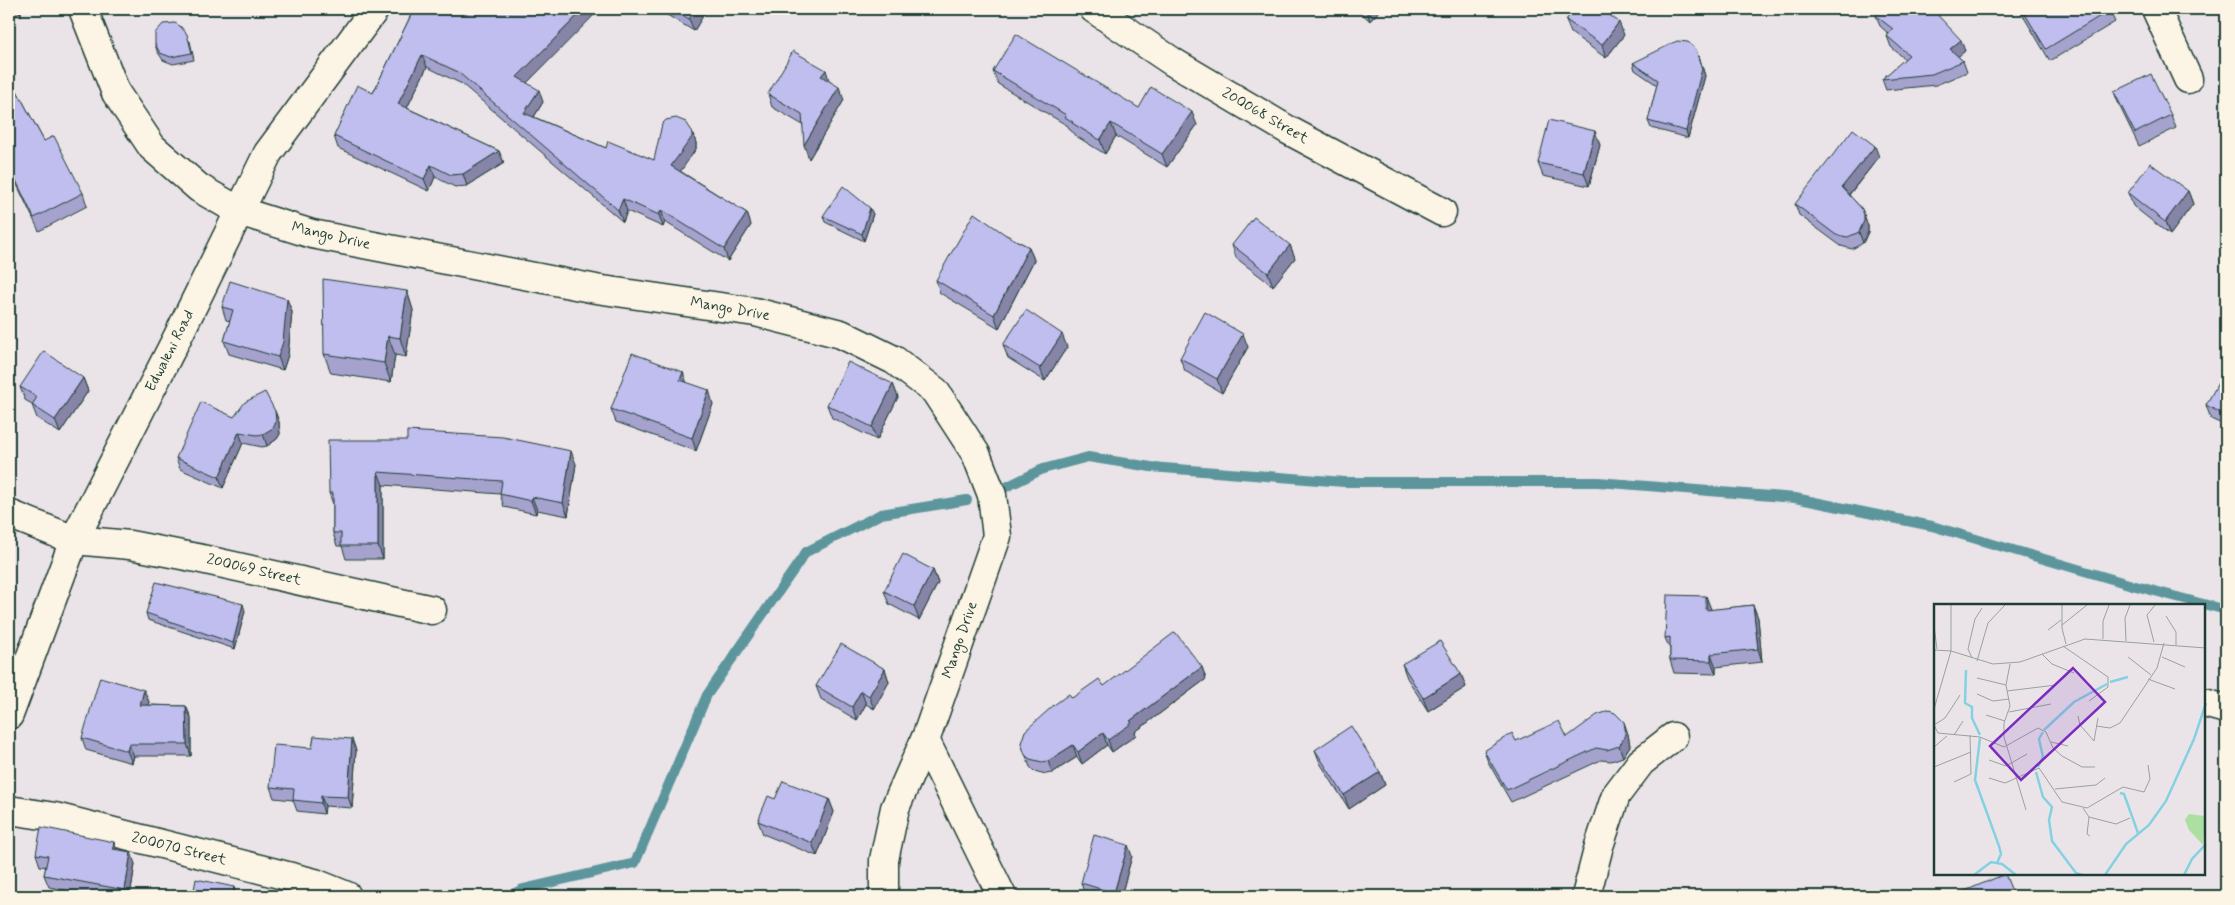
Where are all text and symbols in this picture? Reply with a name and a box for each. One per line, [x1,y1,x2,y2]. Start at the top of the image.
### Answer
street label: 200068 Street [1218,83,1312,149]
street label: Mango Drive [289,217,372,256]
street label: Mango Drive [688,292,771,327]
street label: Edwaleni Road [141,307,199,395]
street label: 200069 Street [205,549,303,591]
street label: Mango Drive [937,599,983,682]
inset map [1934,604,2205,875]
street label: 200070 Street [130,828,229,870]

